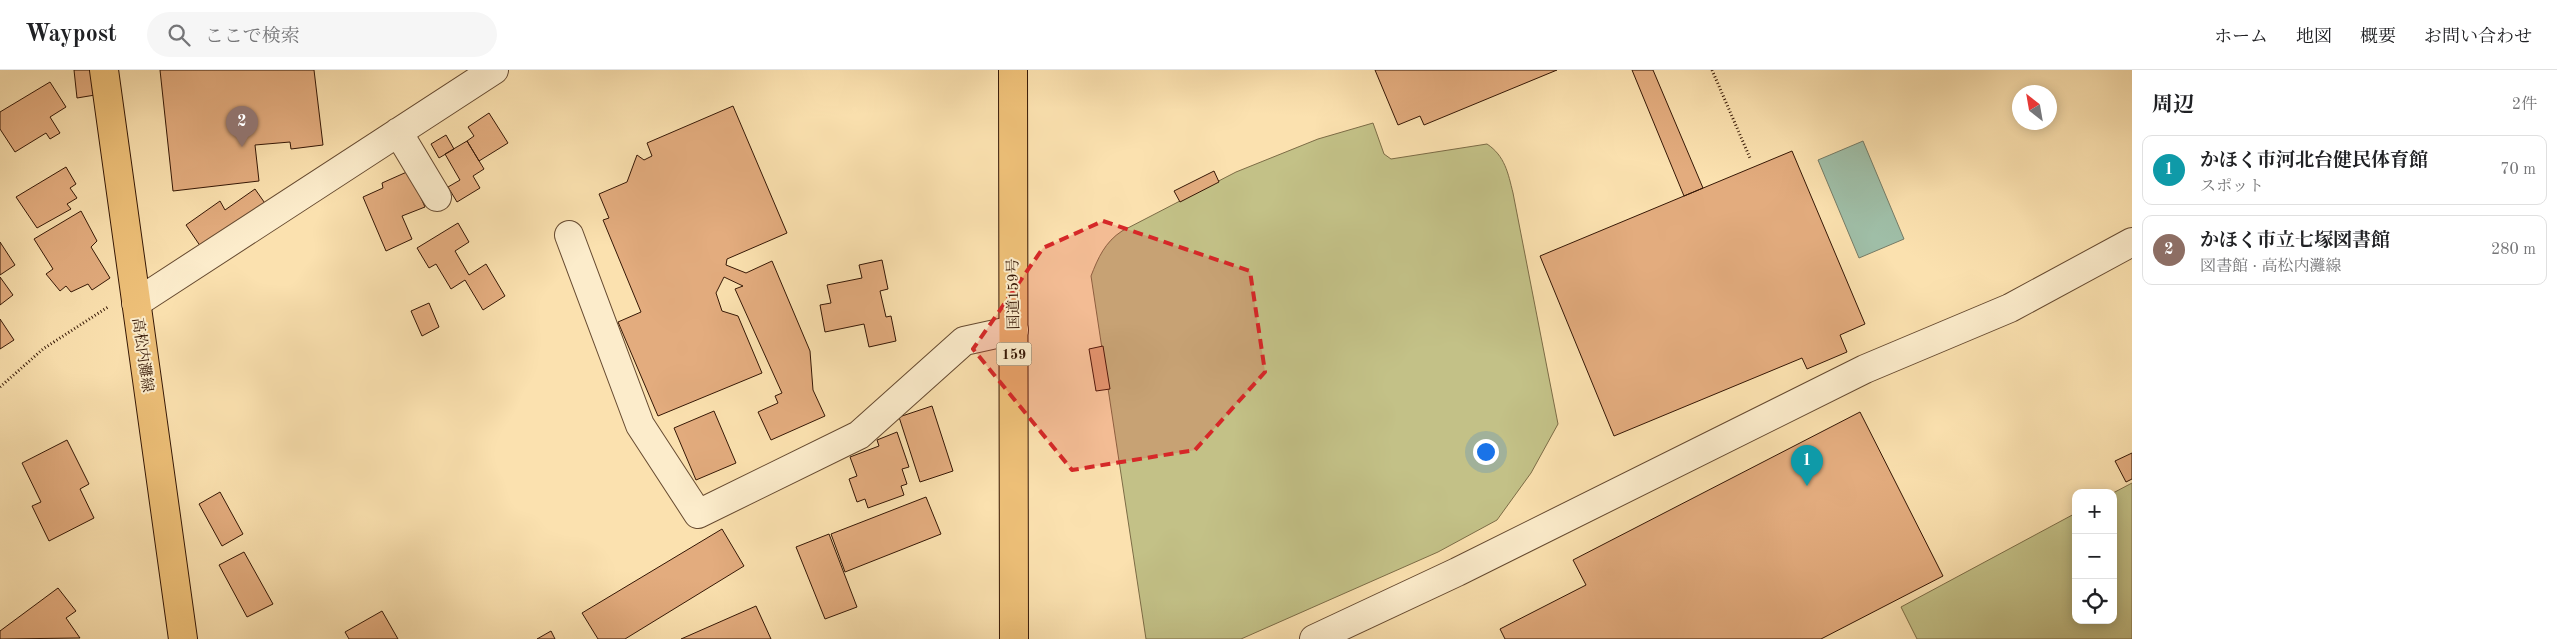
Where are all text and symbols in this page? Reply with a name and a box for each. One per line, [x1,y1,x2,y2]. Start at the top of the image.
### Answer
search box [147,12,497,57]
icon: search [165,21,193,49]
text: Waypost [25,23,117,47]
text: ここで検索 [205,28,300,47]
text: ホーム [2214,28,2268,46]
text: 地図 [2296,28,2332,46]
text: 概要 [2360,28,2396,46]
text: お問い合わせ [2424,28,2532,46]
north arrow [2012,85,2057,130]
text: 周辺 [2152,95,2194,116]
text: 2件 [2512,97,2537,113]
pin: 2 [226,106,258,147]
text: かほく市河北台健民体育館 [2200,152,2428,171]
text: 1 [2164,162,2174,178]
text: 70 m [2500,162,2536,178]
text: スポット [2200,179,2264,195]
text: かほく市立七塚図書館 [2200,232,2390,251]
text: 2 [2164,242,2174,258]
text: 280 m [2491,242,2536,258]
street label: 国道159号 [1004,258,1023,330]
text: 図書館 · 高松内灘線 [2200,259,2341,275]
street label: 高松内灘線 [129,317,156,393]
road number: 159 [996,342,1032,366]
your location [1473,439,1499,465]
pin: 1 [1791,445,1823,486]
map controls [2072,489,2117,624]
button: + [2072,489,2117,534]
button: − [2072,534,2117,579]
button: locate [2072,579,2117,624]

